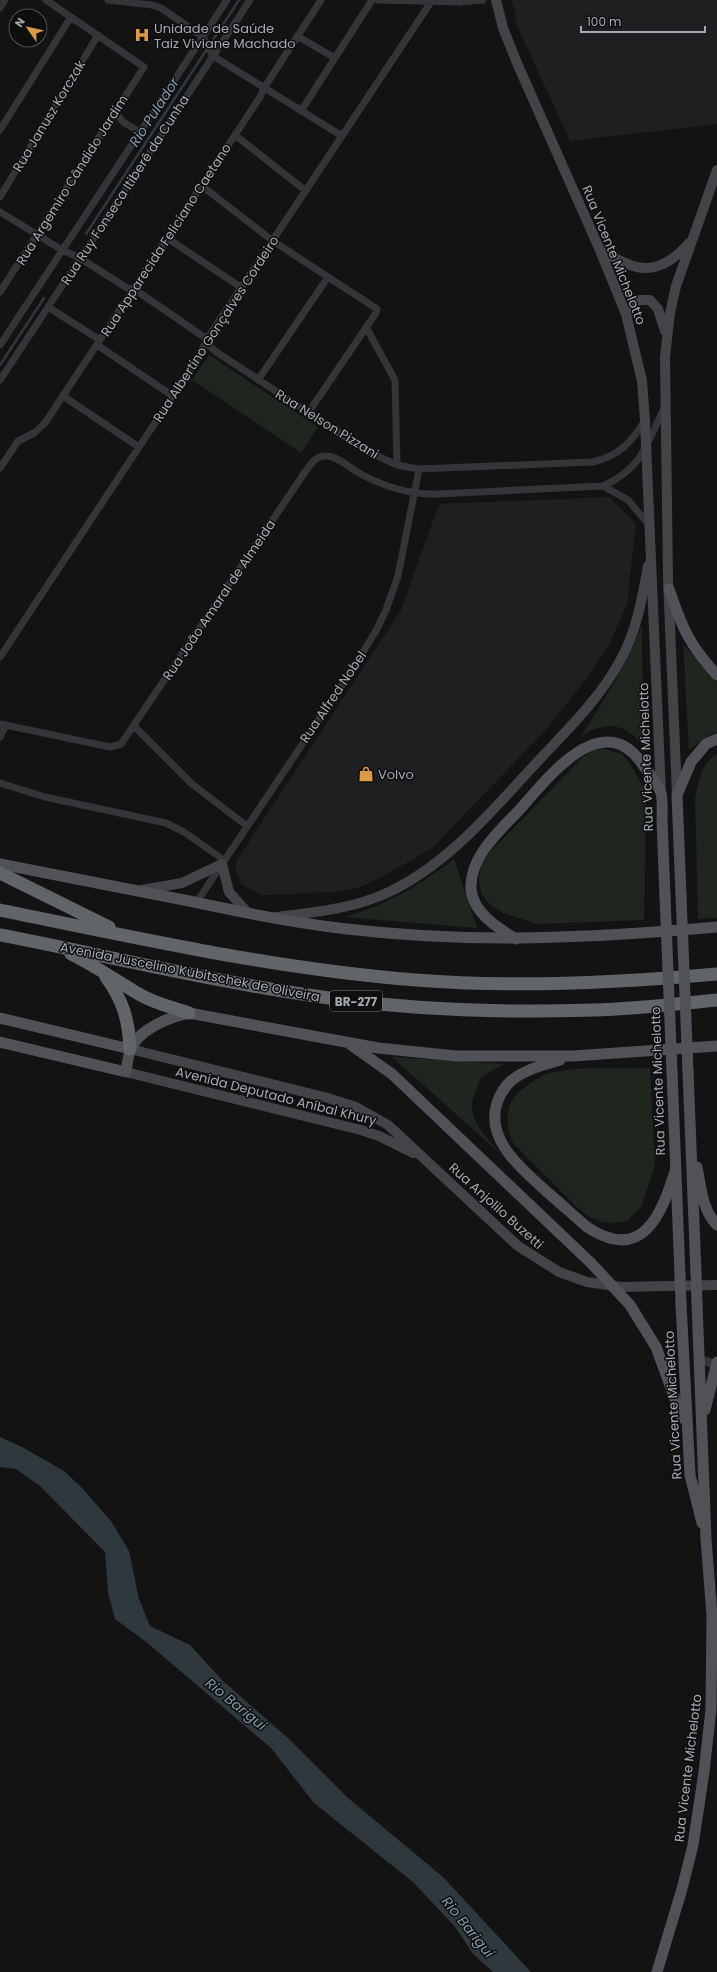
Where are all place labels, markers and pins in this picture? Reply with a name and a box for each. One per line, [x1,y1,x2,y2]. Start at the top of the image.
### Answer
place label: Unidade de Saúde Taiz Viviane Machado [154,19,296,53]
hospital icon: Unidade de Saúde Taiz Viviane Machado [133,26,151,44]
shop icon: Volvo [357,765,375,783]
place label: Volvo [378,765,414,784]

